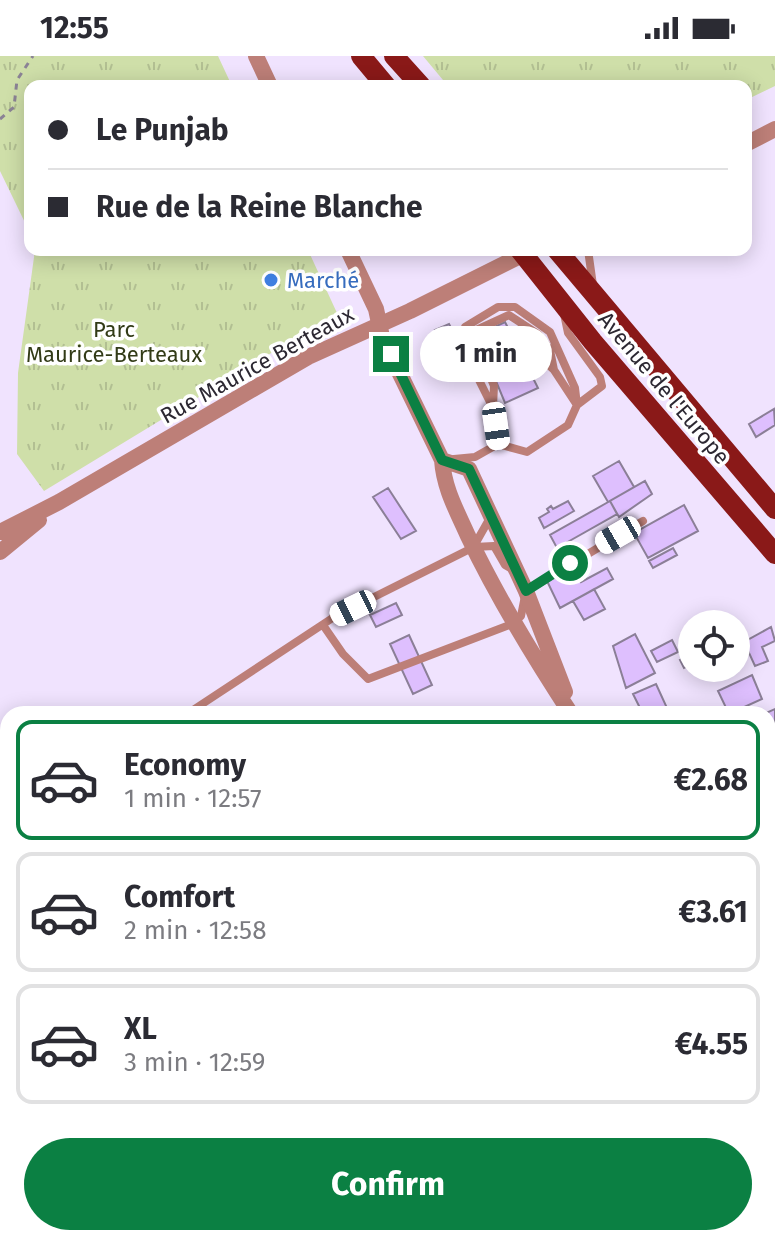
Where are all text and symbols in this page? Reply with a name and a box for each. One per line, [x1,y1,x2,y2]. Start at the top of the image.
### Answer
text: 12:55 [40,10,109,46]
text: Le Punjab [96,112,229,148]
text: Rue de la Reine Blanche [96,189,423,225]
place label: Marché [287,267,359,294]
marker: Marché [262,271,280,289]
street label: Rue Maurice Berteaux [156,300,359,429]
street label: Avenue de l'Europe [592,306,736,470]
park label: Parc Maurice-Berteaux [26,316,202,368]
callout: 1 min [419,326,551,382]
route end [373,336,409,372]
text: 1 min [455,338,517,369]
car [481,401,511,451]
car [591,513,645,557]
route start [552,545,588,581]
car [326,587,380,629]
map controls [678,610,750,682]
button: locate [678,610,750,682]
icon: car [28,744,100,816]
text: Economy [124,747,246,783]
text: €2.68 [674,762,748,798]
text: 1 min · 12:57 [124,783,261,814]
icon: car [28,876,100,948]
text: Comfort [124,879,235,915]
text: €3.61 [679,894,748,930]
text: 2 min · 12:58 [124,915,266,946]
icon: car [28,1008,100,1080]
text: XL [124,1011,157,1047]
text: €4.55 [675,1026,748,1062]
text: 3 min · 12:59 [124,1047,266,1078]
button: Confirm [24,1138,752,1230]

